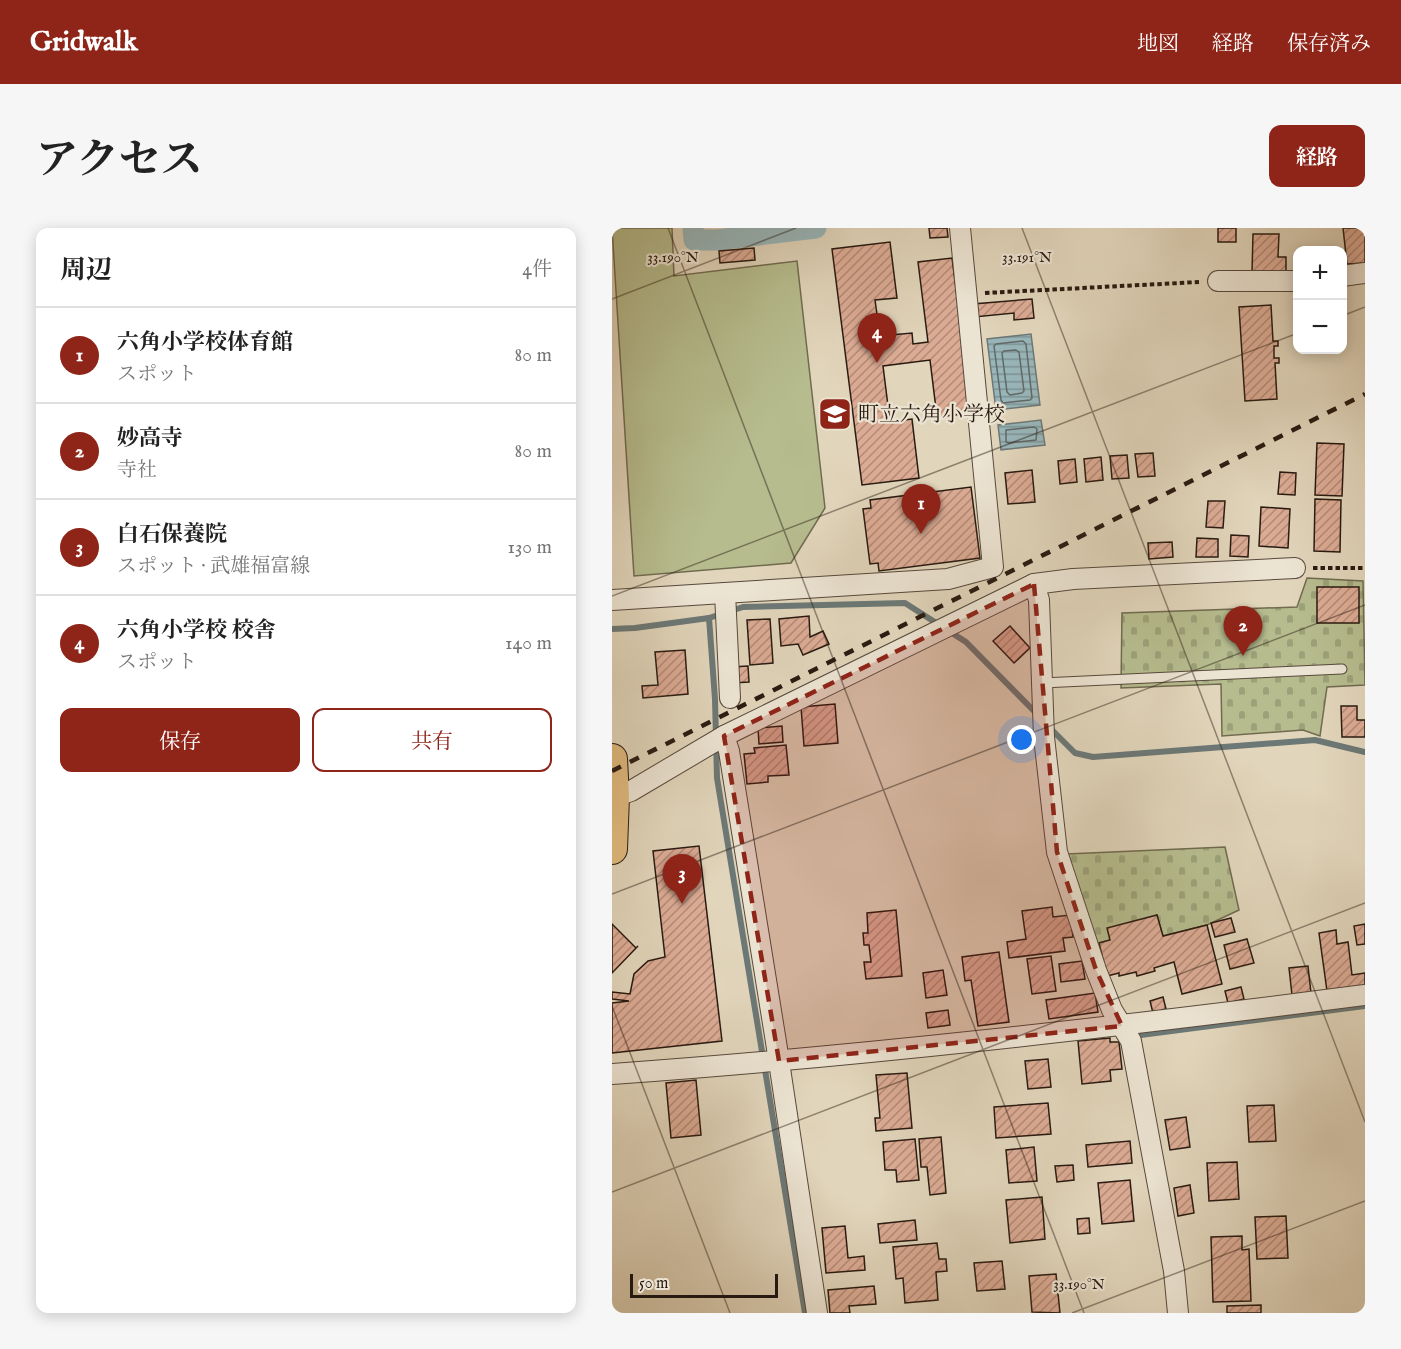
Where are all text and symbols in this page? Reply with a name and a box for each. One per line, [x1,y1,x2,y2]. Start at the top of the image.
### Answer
text: Gridwalk [30,25,138,60]
text: 地図 [1137,31,1179,58]
text: 経路 [1212,31,1254,58]
text: 保存済み [1287,31,1371,58]
button: 経路 [1269,125,1365,187]
text: アクセス [36,135,203,188]
map controls [1293,246,1347,354]
button: + [1293,246,1347,300]
text: 33.190°N [647,248,699,267]
text: 33.191°N [1002,248,1052,267]
text: 周辺 [60,254,112,287]
text: 4件 [522,257,552,282]
button: − [1293,300,1347,354]
pin: 4 [858,314,896,363]
text: 六角小学校体育館 [117,329,293,357]
text: 1 [76,343,83,368]
text: 80 m [515,343,552,368]
text: スポット [117,362,197,387]
school or university icon: 町立六角小学校 [817,396,853,432]
place label: 町立六角小学校 [858,402,1005,429]
text: 妙高寺 [117,425,183,453]
text: 2 [75,439,84,464]
text: 80 m [515,439,552,464]
text: 寺社 [117,458,157,483]
pin: 1 [902,484,940,534]
text: 白石保養院 [117,521,227,549]
text: 3 [76,535,83,560]
text: 130 m [507,535,552,560]
text: スポット · 武雄福富線 [117,554,310,579]
pin: 2 [1224,606,1262,656]
text: 六角小学校 校舎 [117,617,276,645]
text: 4 [75,631,84,656]
text: 140 m [505,631,552,656]
text: スポット [117,650,197,675]
button: 保存 [60,708,300,772]
button: 共有 [312,708,552,772]
your location [1007,725,1036,754]
pin: 3 [662,854,702,904]
scale bar [630,1271,778,1298]
text: 50 m [639,1274,668,1294]
text: 33.190°N [1053,1275,1105,1294]

